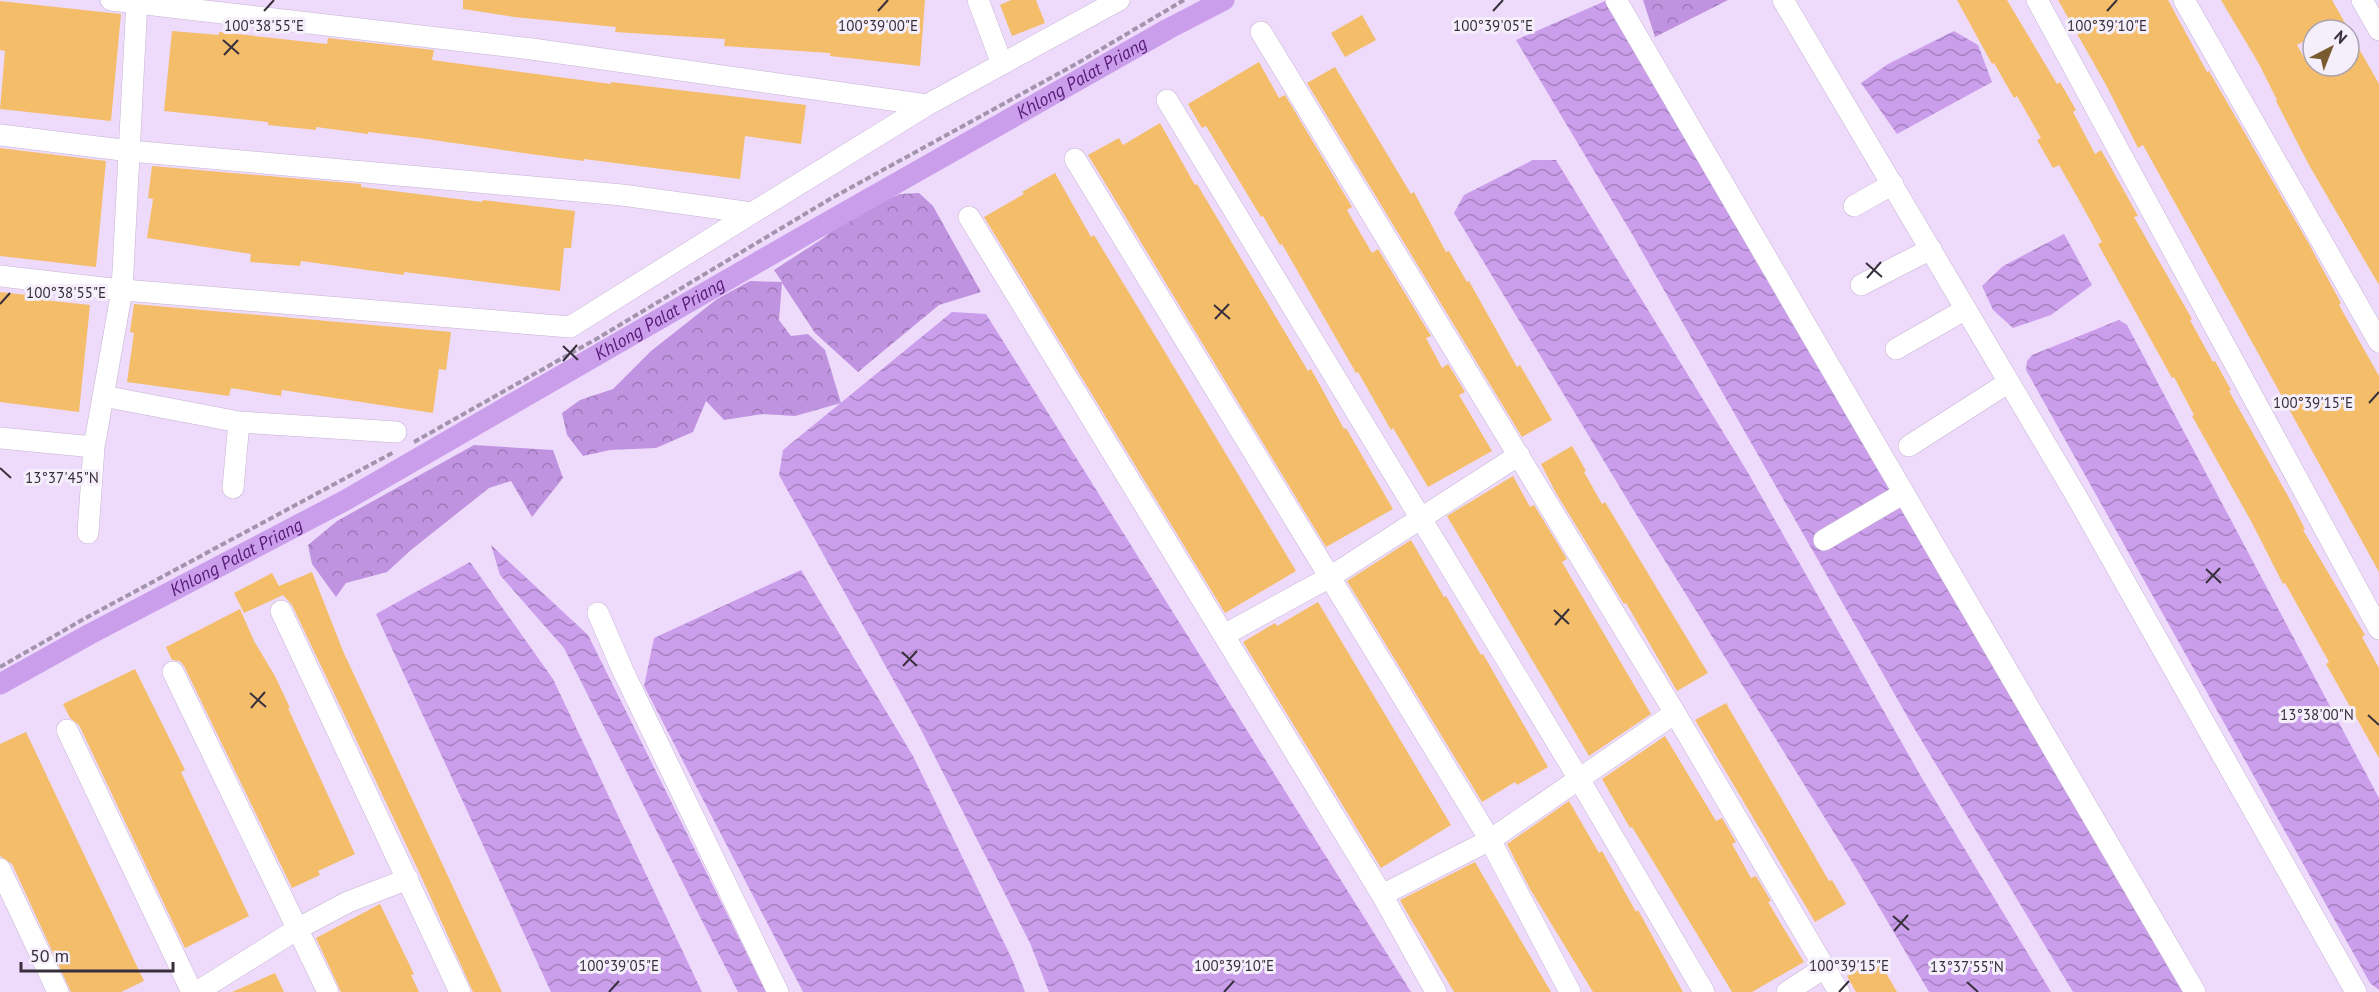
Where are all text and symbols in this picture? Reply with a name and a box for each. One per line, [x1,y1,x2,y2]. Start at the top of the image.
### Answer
text: 100°38'55"E [224,16,304,35]
text: 100°39'00"E [838,16,918,35]
text: 100°39'05"E [1453,16,1533,35]
text: 100°39'10"E [2067,16,2147,35]
north arrow [2301,18,2361,78]
text: N [2330,26,2352,48]
water label: Khlong Palat Priang [1012,31,1151,124]
water label: Khlong Palat Priang [590,272,729,365]
text: 100°38'55"E [26,283,106,302]
text: 100°39'15"E [2273,393,2353,412]
text: 13°37'45"N [25,468,99,487]
water label: Khlong Palat Priang [166,513,306,601]
text: 13°38'00"N [2280,705,2354,724]
scale bar [21,935,172,973]
text: 50 m [30,944,69,967]
text: 100°39'05"E [579,956,659,975]
text: 100°39'10"E [1194,956,1274,975]
text: 100°39'15"E [1809,956,1889,975]
text: 13°37'55"N [1930,957,2004,976]

